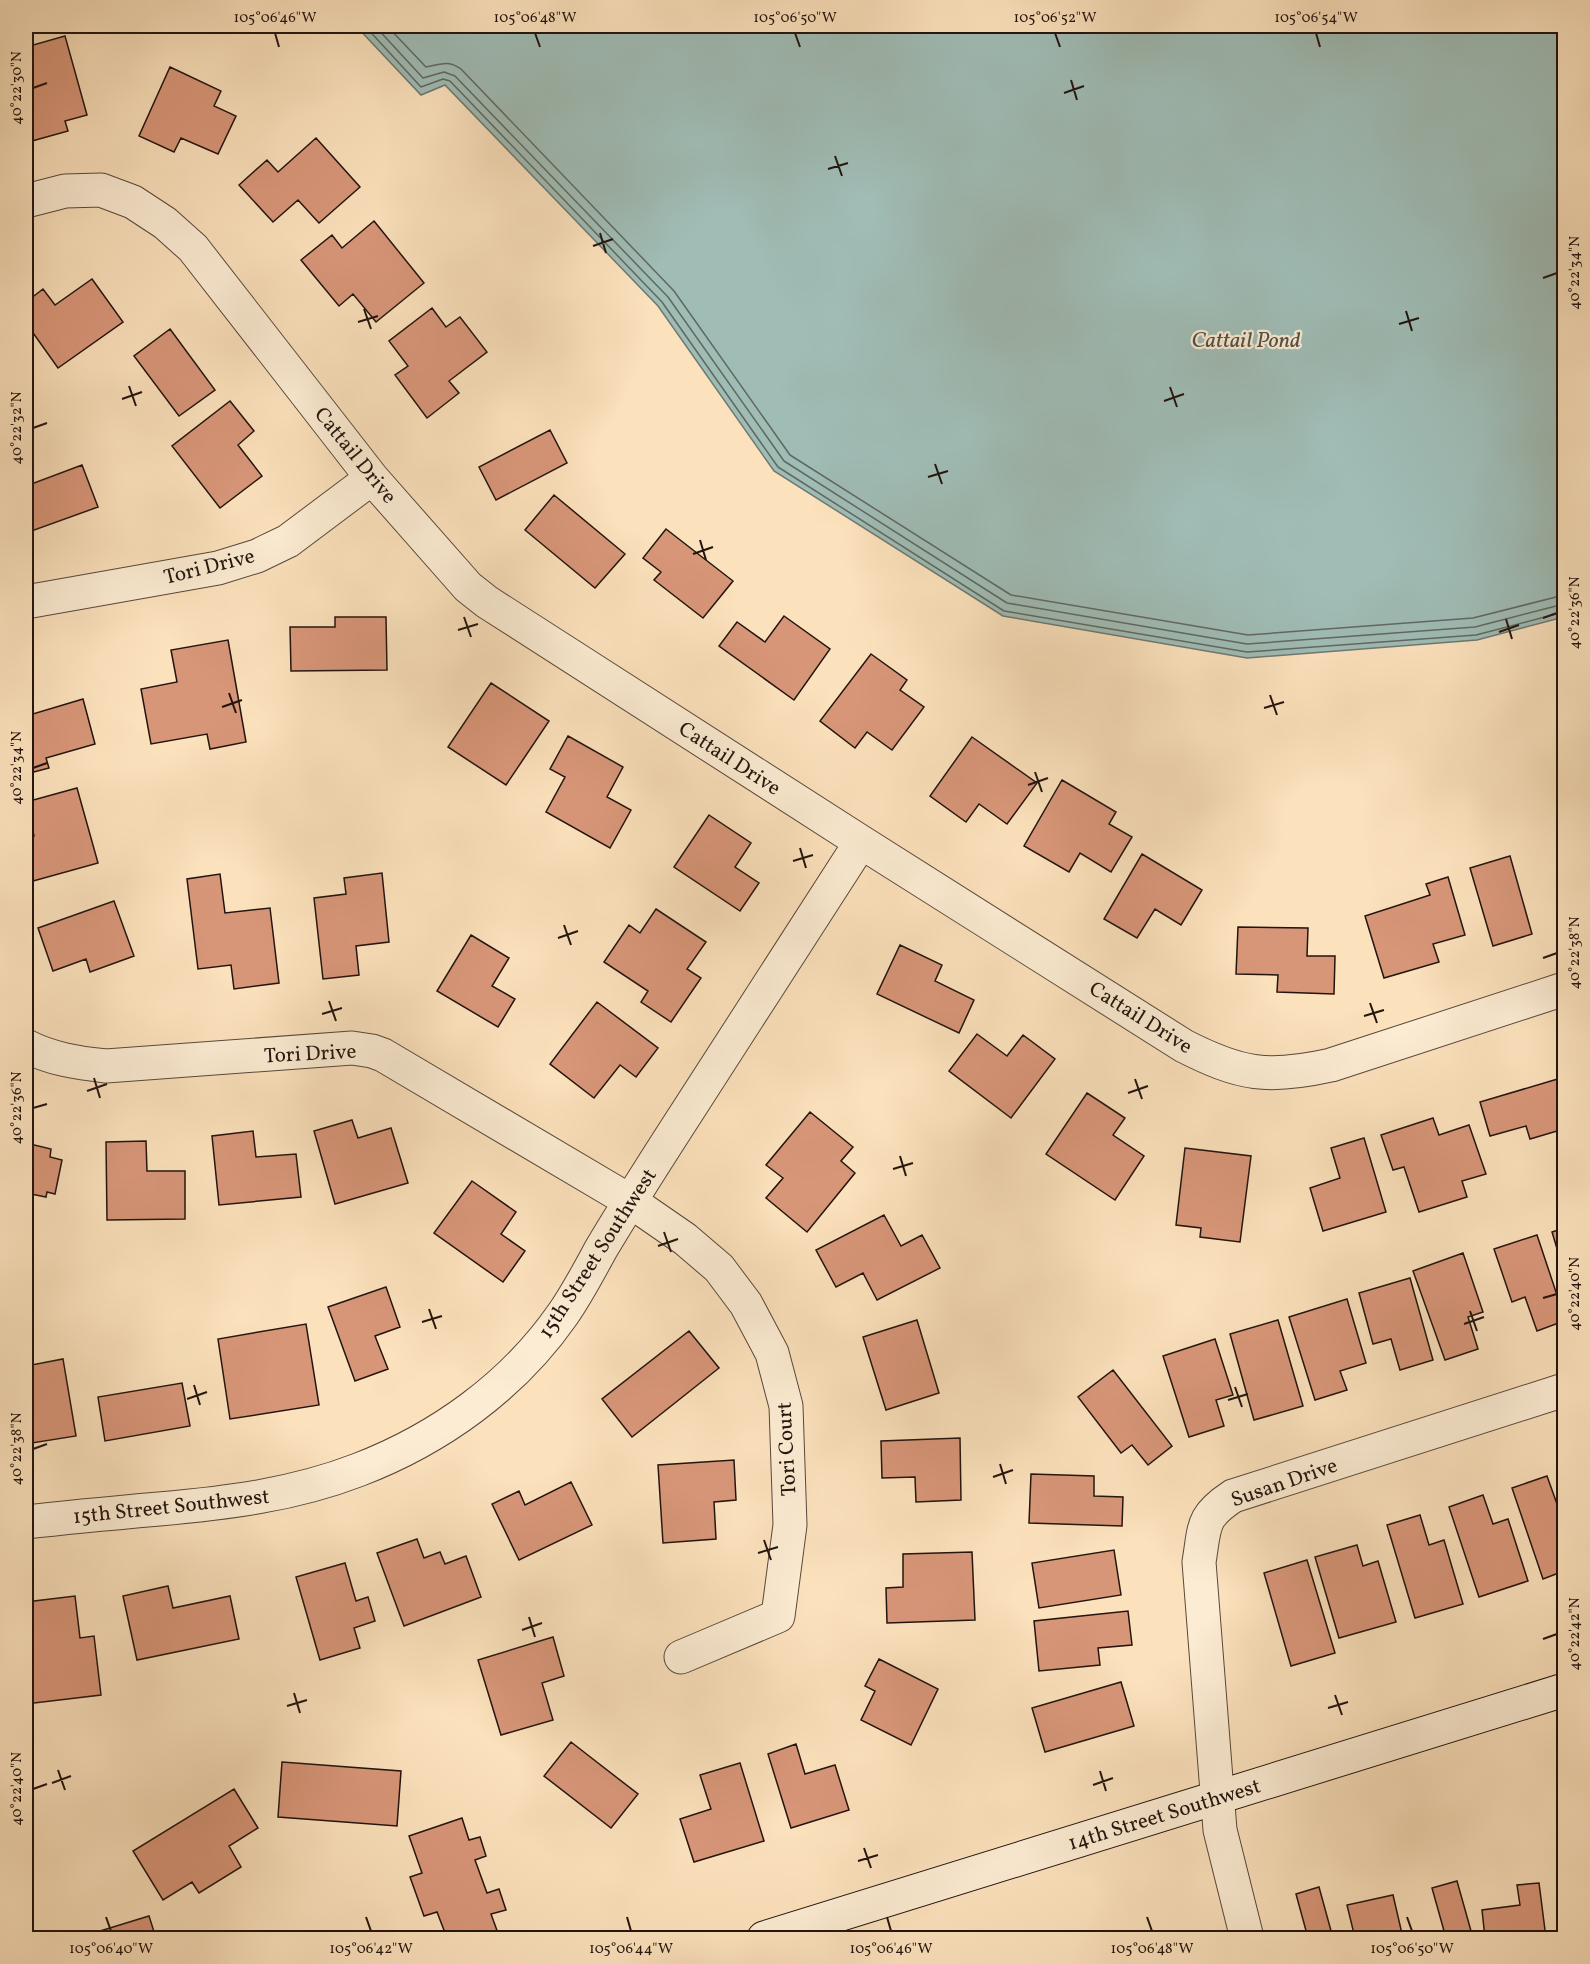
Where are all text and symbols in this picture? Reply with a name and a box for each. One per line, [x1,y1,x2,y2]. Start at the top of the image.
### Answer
text: 105°06'46"W [233,8,317,29]
text: 105°06'48"W [494,8,577,29]
text: 105°06'50"W [753,8,837,29]
text: 105°06'52"W [1014,8,1096,29]
text: 105°06'54"W [1274,8,1358,29]
text: 40°22'30"N [7,51,28,125]
text: 40°22'34"N [1565,236,1586,310]
water label: Cattail Pond [1191,326,1301,357]
text: 40°22'32"N [7,391,28,465]
street label: Cattail Drive [307,401,403,511]
street label: Tori Drive [161,542,258,593]
text: 40°22'36"N [1565,576,1586,650]
street label: Cattail Drive [672,715,786,803]
text: 40°22'34"N [7,731,28,805]
text: 40°22'38"N [1565,916,1586,990]
street label: Cattail Drive [1083,975,1198,1062]
street label: Tori Drive [263,1038,357,1071]
text: 40°22'36"N [7,1071,28,1145]
street label: 15th Street Southwest [532,1163,664,1345]
text: 40°22'40"N [1565,1257,1586,1331]
street label: Tori Court [771,1401,804,1497]
text: 40°22'38"N [7,1412,28,1486]
street label: Susan Drive [1227,1452,1342,1515]
street label: 15th Street Southwest [71,1483,271,1532]
text: 40°22'42"N [1565,1597,1586,1671]
text: 40°22'40"N [7,1752,28,1826]
street label: 14th Street Southwest [1065,1772,1264,1859]
text: 105°06'40"W [69,1939,153,1960]
text: 105°06'42"W [329,1939,413,1960]
text: 105°06'44"W [589,1939,673,1960]
text: 105°06'46"W [849,1939,933,1960]
text: 105°06'48"W [1111,1939,1194,1960]
text: 105°06'50"W [1370,1939,1454,1960]

